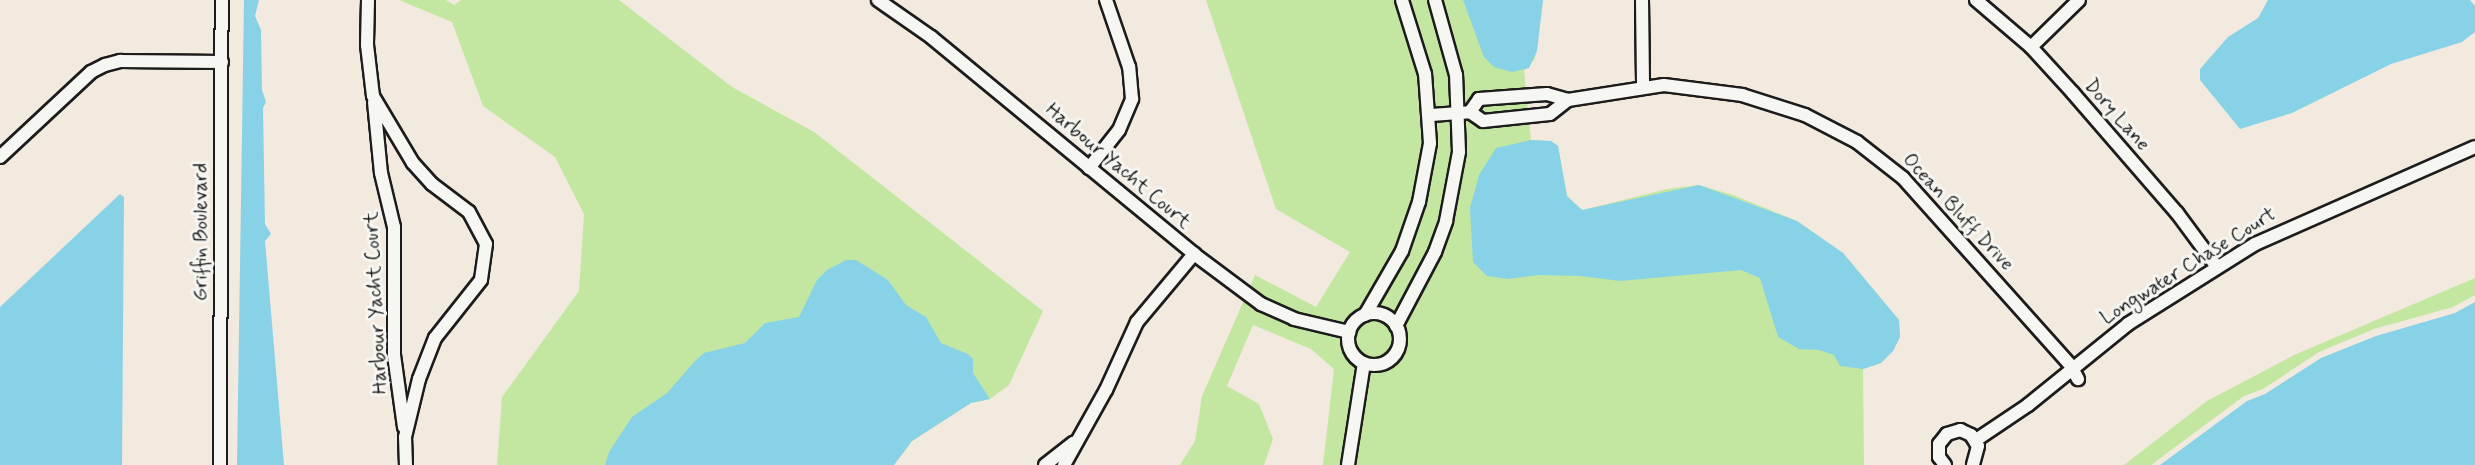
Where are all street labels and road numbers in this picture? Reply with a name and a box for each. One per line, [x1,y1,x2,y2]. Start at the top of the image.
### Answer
street label: Dory Lane [2079,74,2155,156]
street label: Harbour Yacht Court [1040,98,1196,234]
street label: Ocean Bluff Drive [1898,148,2018,276]
street label: Griffin Boulevard [189,163,213,301]
street label: Longwater Chase Court [2096,203,2280,329]
street label: Harbour Yacht Court [359,211,393,395]

